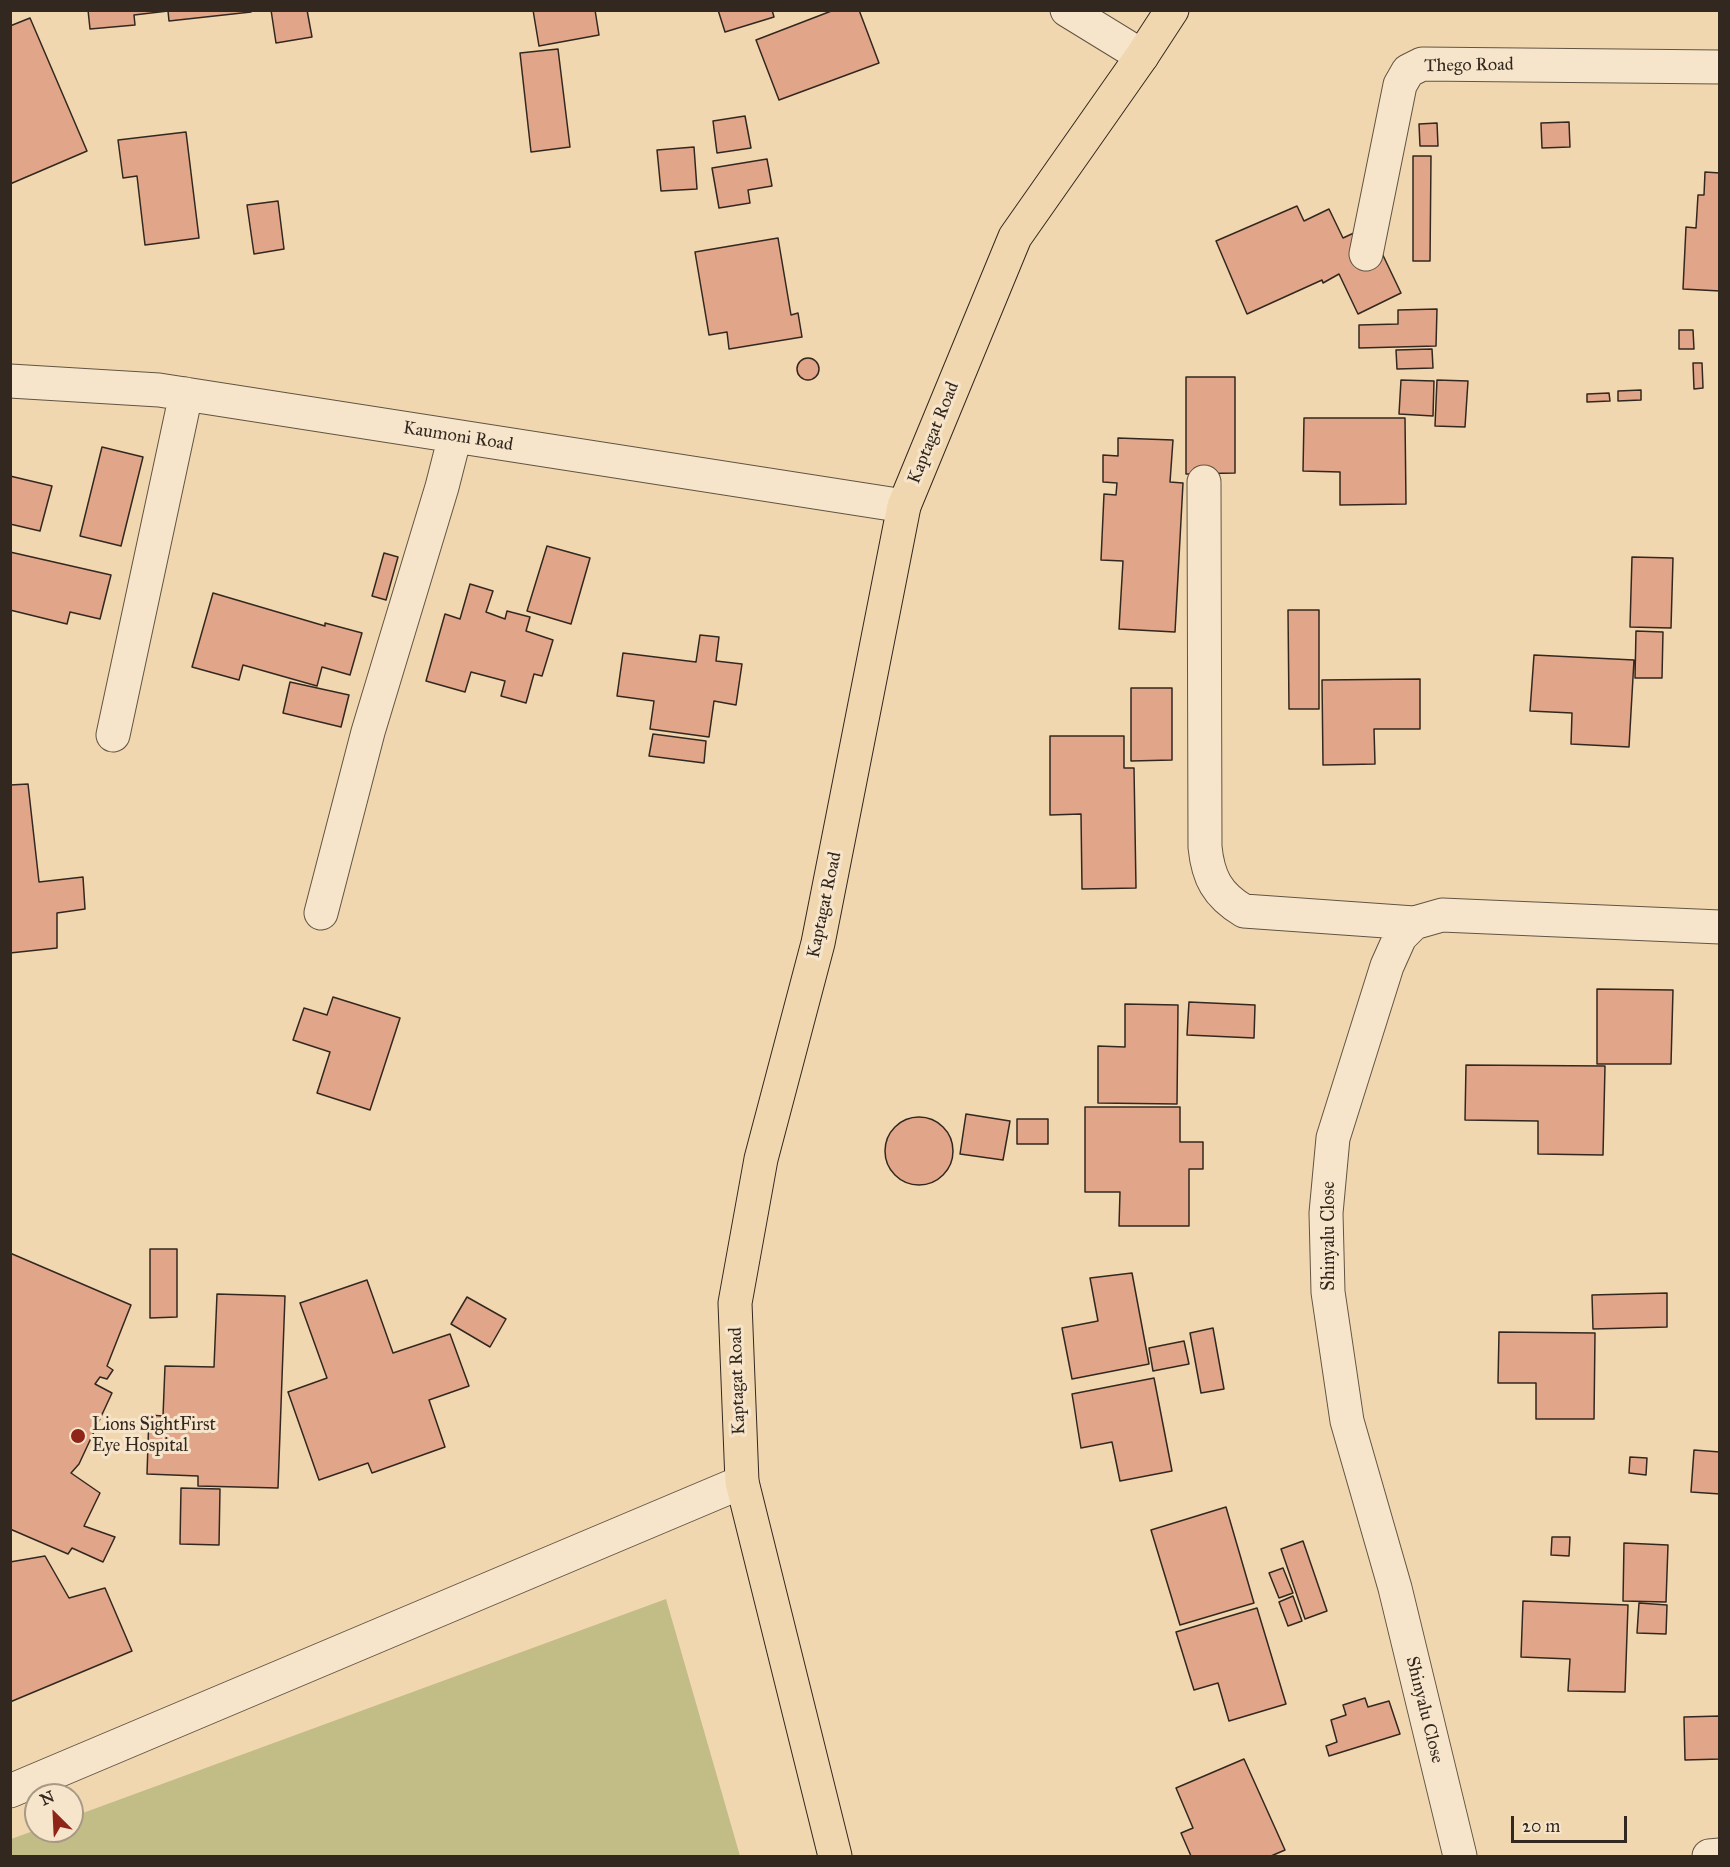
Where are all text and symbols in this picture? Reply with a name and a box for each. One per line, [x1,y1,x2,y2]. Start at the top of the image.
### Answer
street label: Thego Road [1424,54,1514,78]
street label: Kaptagat Road [904,379,964,487]
street label: Kaumoni Road [401,418,515,456]
street label: Kaptagat Road [803,850,847,960]
street label: Shinyalu Close [1319,1181,1341,1291]
street label: Kaptagat Road [725,1327,751,1435]
place label: Lions SightFirst Eye Hospital [92,1415,216,1458]
marker: Lions SightFirst Eye Hospital [69,1427,87,1445]
street label: Shinyalu Close [1400,1654,1448,1766]
north arrow [24,1783,84,1843]
text: N [37,1786,57,1809]
scale bar [1514,1804,1630,1842]
text: 20 m [1522,1815,1560,1837]

